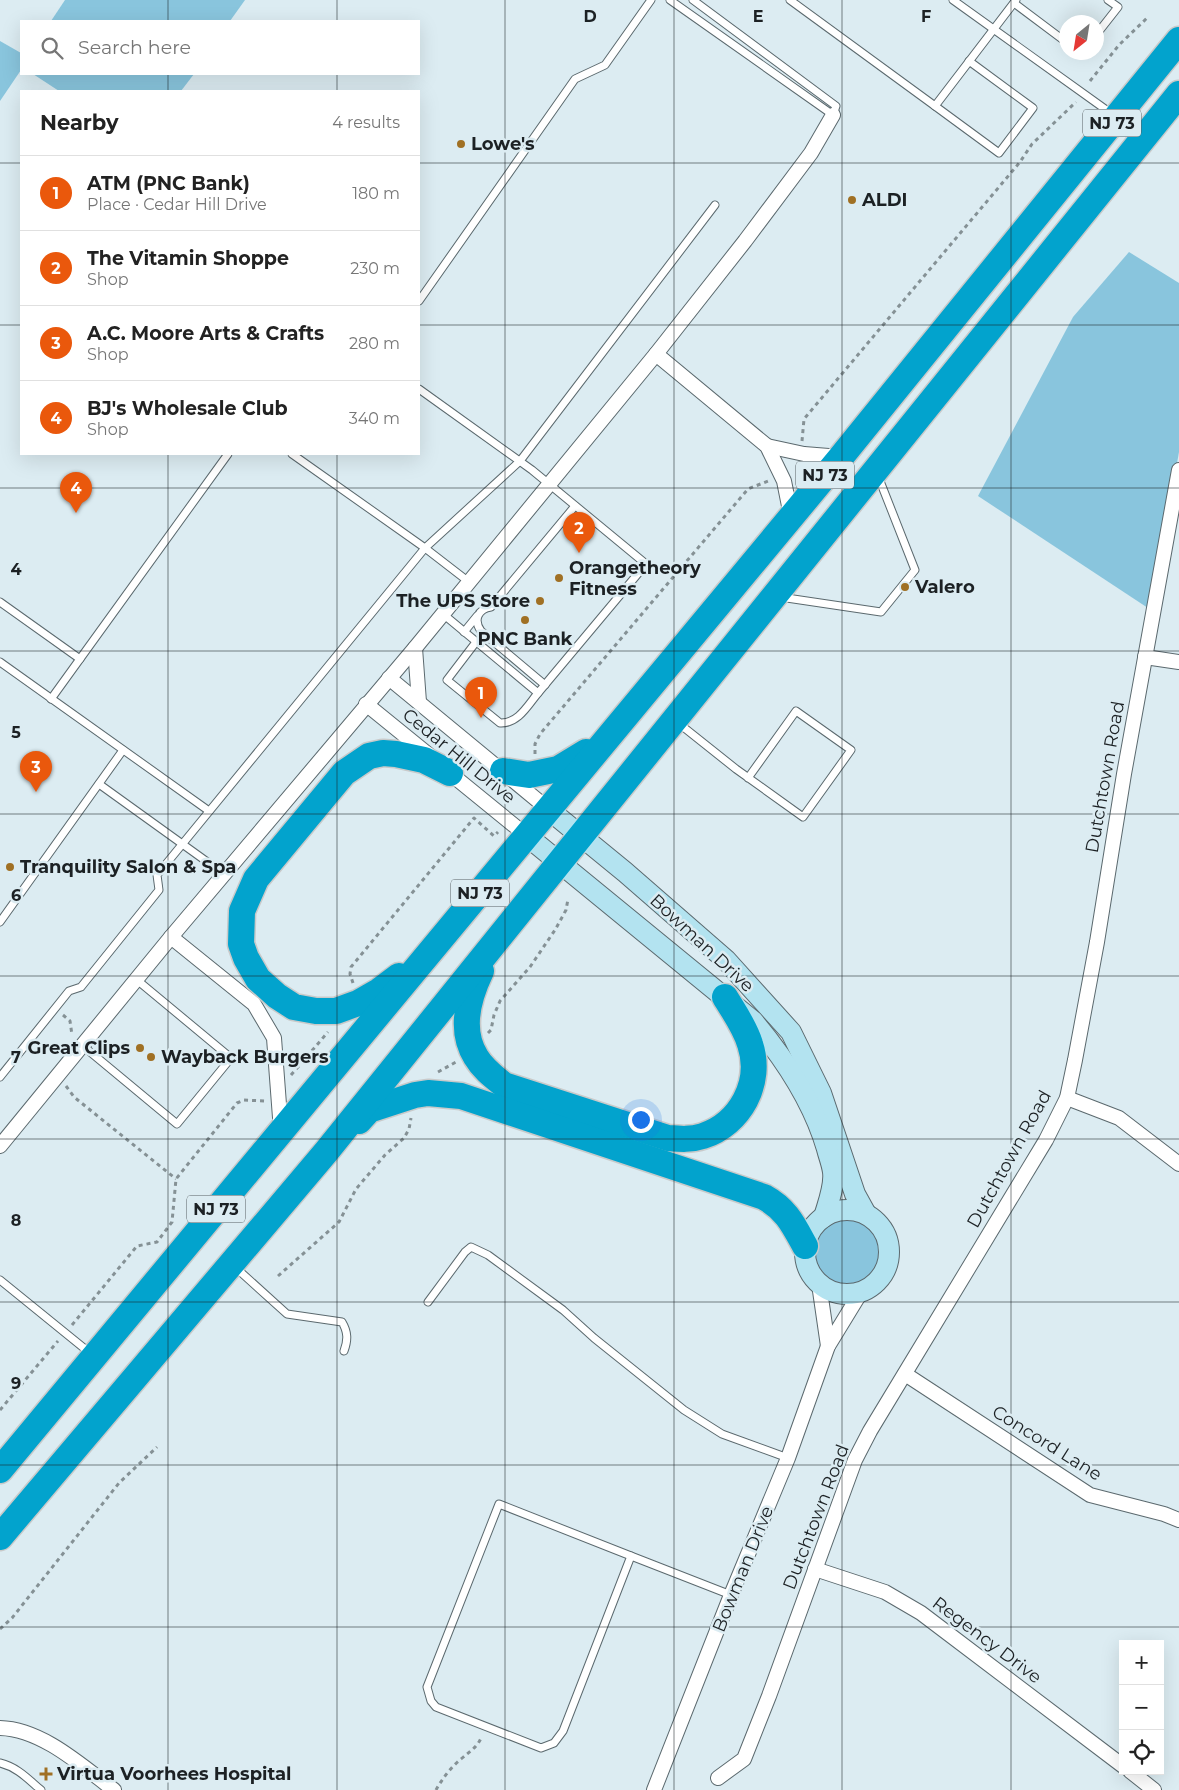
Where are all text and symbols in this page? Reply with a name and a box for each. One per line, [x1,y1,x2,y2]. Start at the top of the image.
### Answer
text: D [583,7,597,26]
text: E [753,7,763,26]
text: F [921,7,931,26]
north arrow [1059,15,1104,60]
search box [20,20,420,75]
icon: search [38,34,66,62]
text: Search here [78,36,191,59]
text: Nearby [40,110,119,135]
road number: NJ 73 [1083,110,1141,136]
text: 4 results [332,113,400,132]
place label: Lowe's [471,133,535,155]
marker: Lowe's [455,138,467,150]
text: ATM (PNC Bank) [87,172,250,195]
text: 1 [53,184,59,203]
text: 180 m [352,184,400,203]
place label: ALDI [861,189,907,211]
marker: ALDI [846,194,858,206]
text: Place · Cedar Hill Drive [87,195,267,214]
text: The Vitamin Shoppe [87,247,289,270]
text: 2 [51,259,61,278]
text: 230 m [350,259,400,278]
text: Shop [87,270,129,289]
text: A.C. Moore Arts & Crafts [87,322,324,345]
text: 3 [51,334,61,353]
text: 280 m [349,334,400,353]
text: Shop [87,345,129,364]
text: BJ's Wholesale Club [87,397,288,420]
text: 4 [50,409,62,428]
text: 340 m [349,409,400,428]
text: Shop [87,420,129,439]
road number: NJ 73 [796,462,854,488]
pin: 4 [60,472,92,513]
pin: 2 [563,512,595,553]
place label: Orangetheory Fitness [569,557,701,600]
text: 4 [10,560,22,579]
marker: Orangetheory Fitness [553,572,565,584]
place label: Valero [914,576,975,598]
marker: Valero [899,581,911,593]
place label: The UPS Store [396,590,530,612]
marker: The UPS Store [534,595,546,607]
marker: PNC Bank [519,614,531,626]
place label: PNC Bank [478,628,573,650]
pin: 1 [465,677,497,718]
street label: Dutchtown Road [1081,699,1129,855]
street label: Cedar Hill Drive [398,704,520,808]
text: 5 [11,723,21,742]
pin: 3 [20,751,52,792]
place label: Tranquility Salon & Spa [20,856,236,878]
marker: Tranquility Salon & Spa [4,861,16,873]
road number: NJ 73 [451,880,509,906]
text: 6 [11,886,21,905]
street label: Bowman Drive [645,889,759,997]
place label: Great Clips [28,1037,130,1059]
marker: Great Clips [134,1042,146,1054]
place label: Wayback Burgers [161,1046,329,1068]
text: 7 [11,1048,21,1067]
marker: Wayback Burgers [145,1051,157,1063]
street label: Dutchtown Road [962,1086,1056,1232]
your location [628,1107,654,1133]
road number: NJ 73 [187,1196,245,1222]
text: 8 [11,1211,21,1230]
text: 9 [11,1374,21,1393]
street label: Concord Lane [988,1400,1106,1486]
street label: Dutchtown Road [778,1441,854,1593]
street label: Bowman Drive [708,1503,778,1635]
street label: Regency Drive [928,1592,1046,1688]
map controls [1119,1640,1164,1775]
button: + [1119,1640,1164,1685]
button: − [1119,1685,1164,1730]
button: locate [1119,1730,1164,1775]
place label: Virtua Voorhees Hospital [56,1763,292,1785]
marker: Virtua Voorhees Hospital [39,1767,53,1781]

